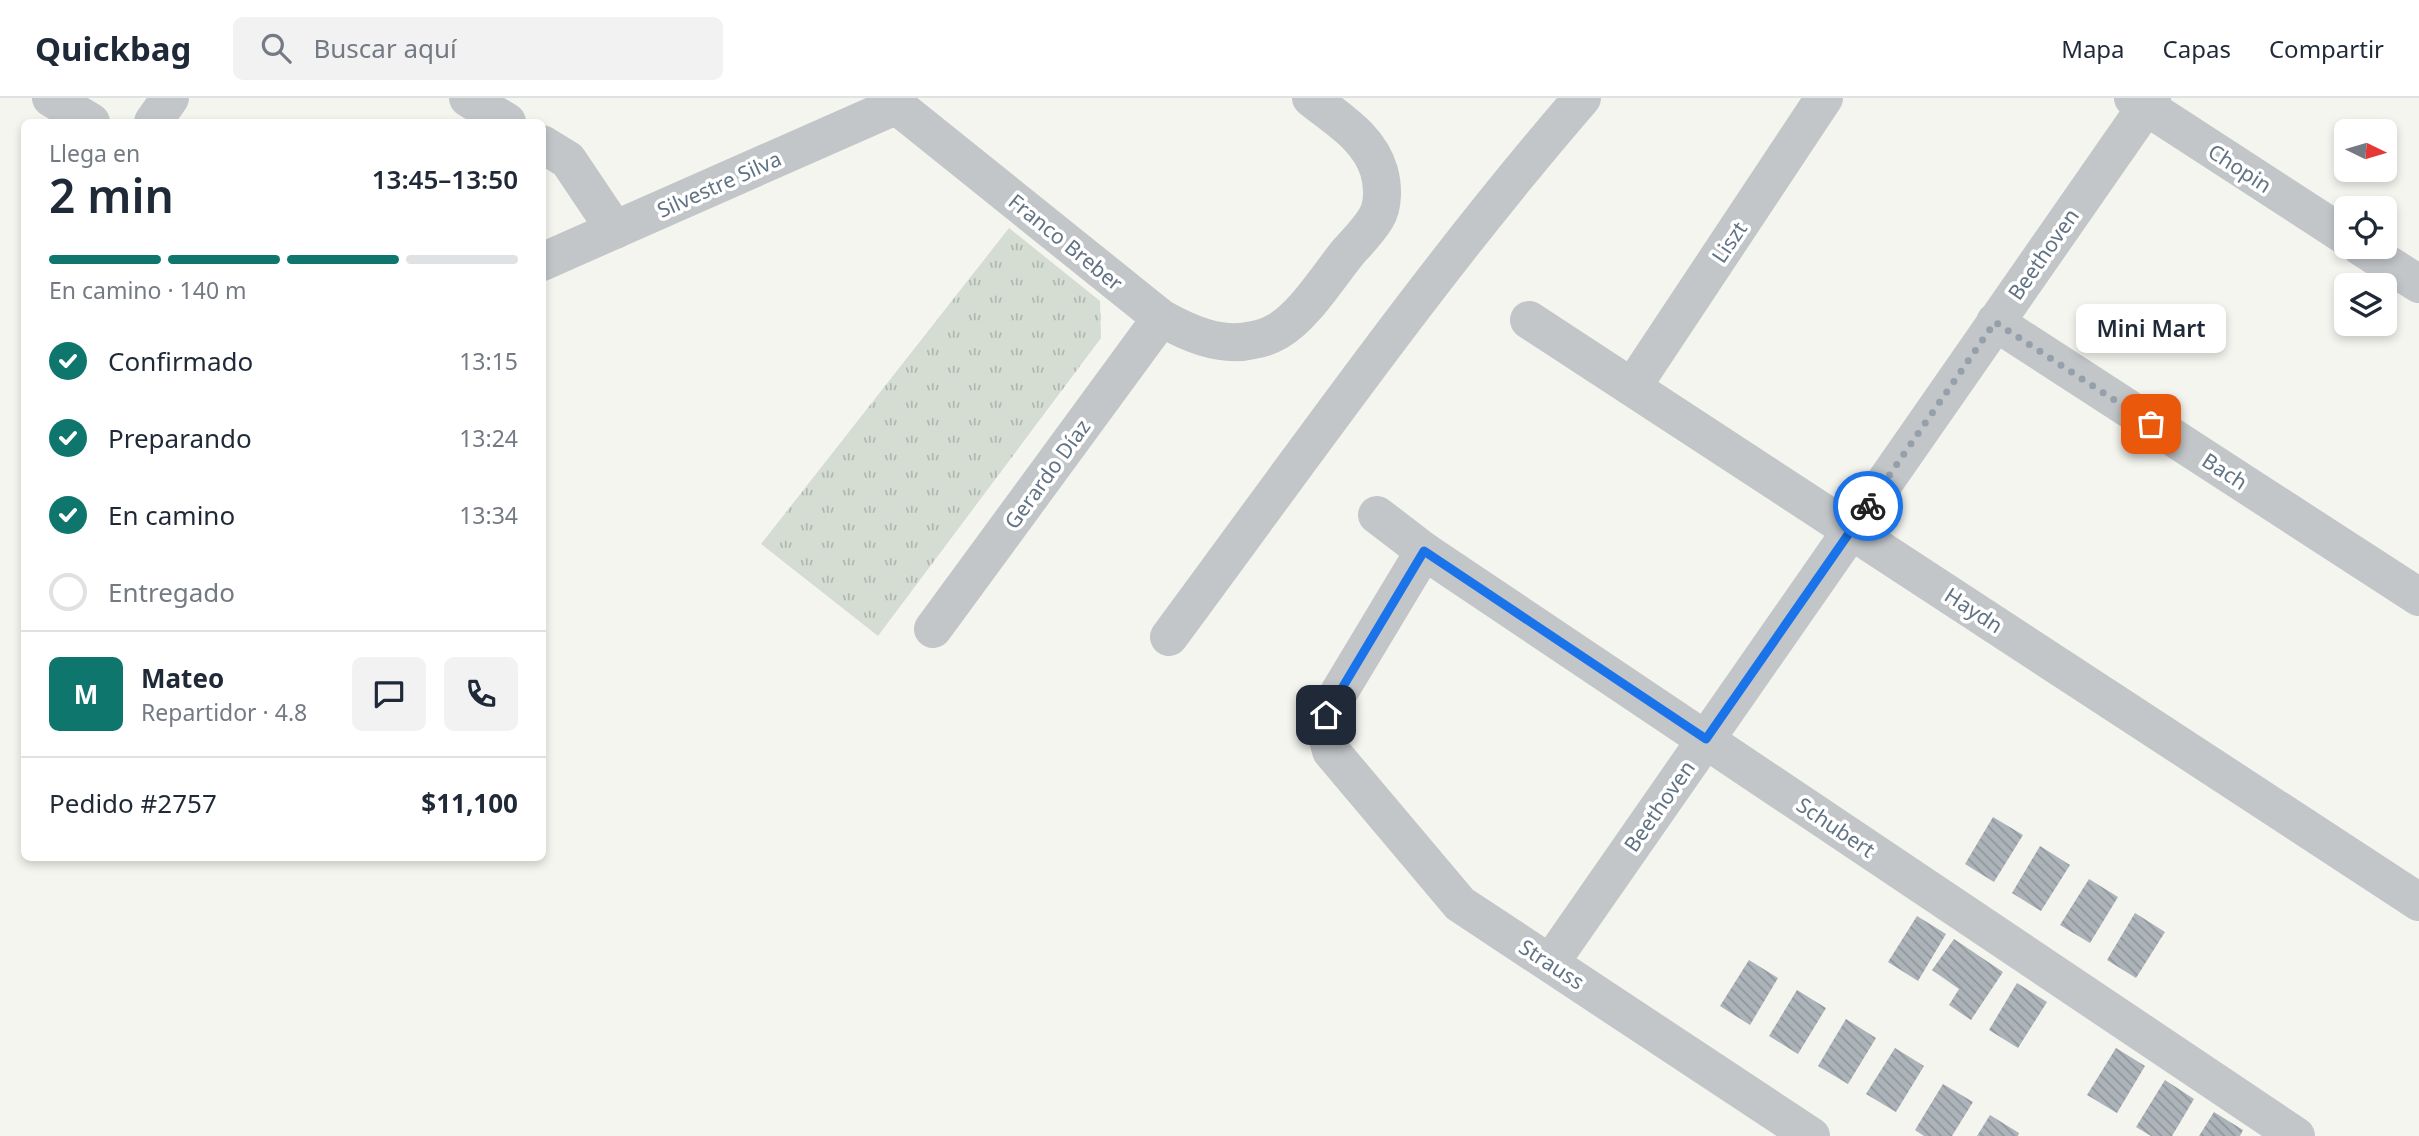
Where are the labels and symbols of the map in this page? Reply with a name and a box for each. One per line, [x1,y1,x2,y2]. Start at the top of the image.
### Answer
north arrow [2334,119,2398,182]
street label: Chopin [2203,137,2277,199]
street label: Silvestre Silva [653,144,785,224]
street label: Franco Breber [1003,187,1129,297]
street label: Beethoven [2001,203,2085,305]
street label: Liszt [1705,216,1753,268]
callout: Mini Mart [2076,305,2226,354]
pin [2121,394,2181,454]
street label: Gerardo Díaz [998,414,1096,534]
street label: Bach [2197,446,2253,496]
courier [1833,471,1903,541]
street label: Haydn [1940,581,2008,639]
pin [1296,685,1356,745]
street label: Beethoven [1617,755,1701,857]
street label: Schubert [1791,791,1881,864]
street label: Strauss [1514,933,1590,995]

